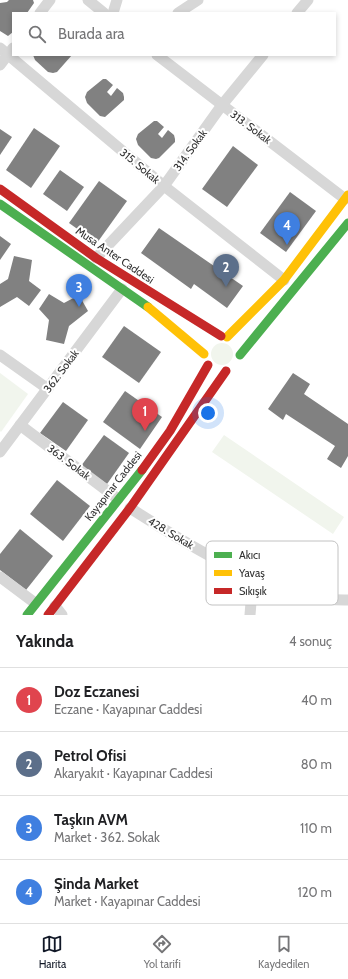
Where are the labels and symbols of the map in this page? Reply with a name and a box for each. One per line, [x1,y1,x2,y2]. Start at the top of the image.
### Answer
street label: 313. Sokak [228,107,274,147]
street label: 314. Sokak [170,126,210,174]
street label: 315. Sokak [117,145,163,187]
pin: 4 [274,212,300,245]
street label: Musa Anter Caddesi [73,224,157,286]
pin: 2 [213,254,239,287]
pin: 3 [66,274,92,307]
street label: 362. Sokak [40,347,82,395]
pin: 1 [132,398,158,431]
your location [198,403,218,423]
street label: 363. Sokak [45,441,93,483]
street label: Kayapınar Caddesi [81,448,145,524]
street label: 428. Sokak [145,514,197,552]
legend [206,541,338,605]
text: Akıcı [239,548,260,562]
text: Yavaş [238,566,265,580]
text: Sıkışık [239,584,267,598]

